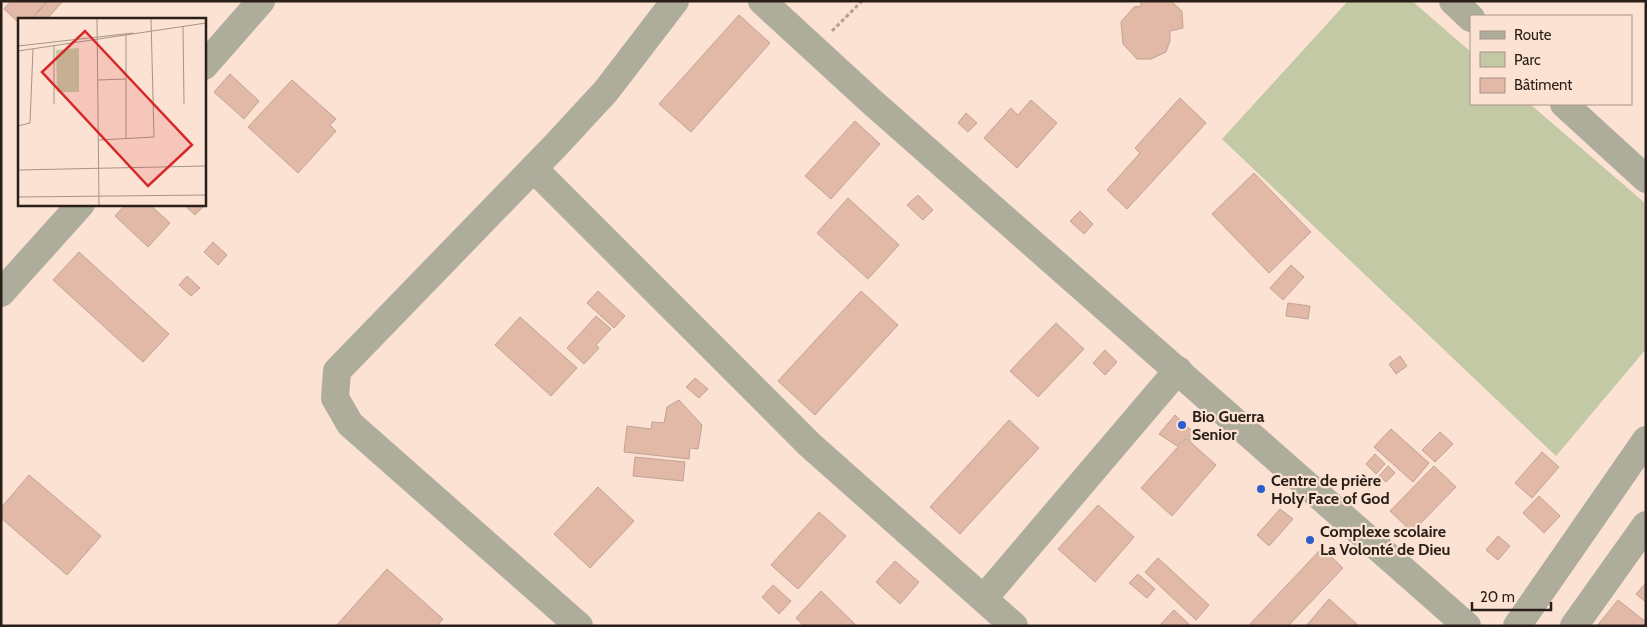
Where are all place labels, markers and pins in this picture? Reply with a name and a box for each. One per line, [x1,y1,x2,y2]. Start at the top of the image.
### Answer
place label: Bio Guerra Senior [1192,407,1265,444]
marker: Bio Guerra Senior [1176,419,1188,431]
place label: Centre de prière Holy Face of God [1271,471,1390,508]
marker: Centre de prière Holy Face of God [1255,483,1267,495]
place label: Complexe scolaire La Volonté de Dieu [1320,522,1450,559]
marker: Complexe scolaire La Volonté de Dieu [1304,534,1316,546]

